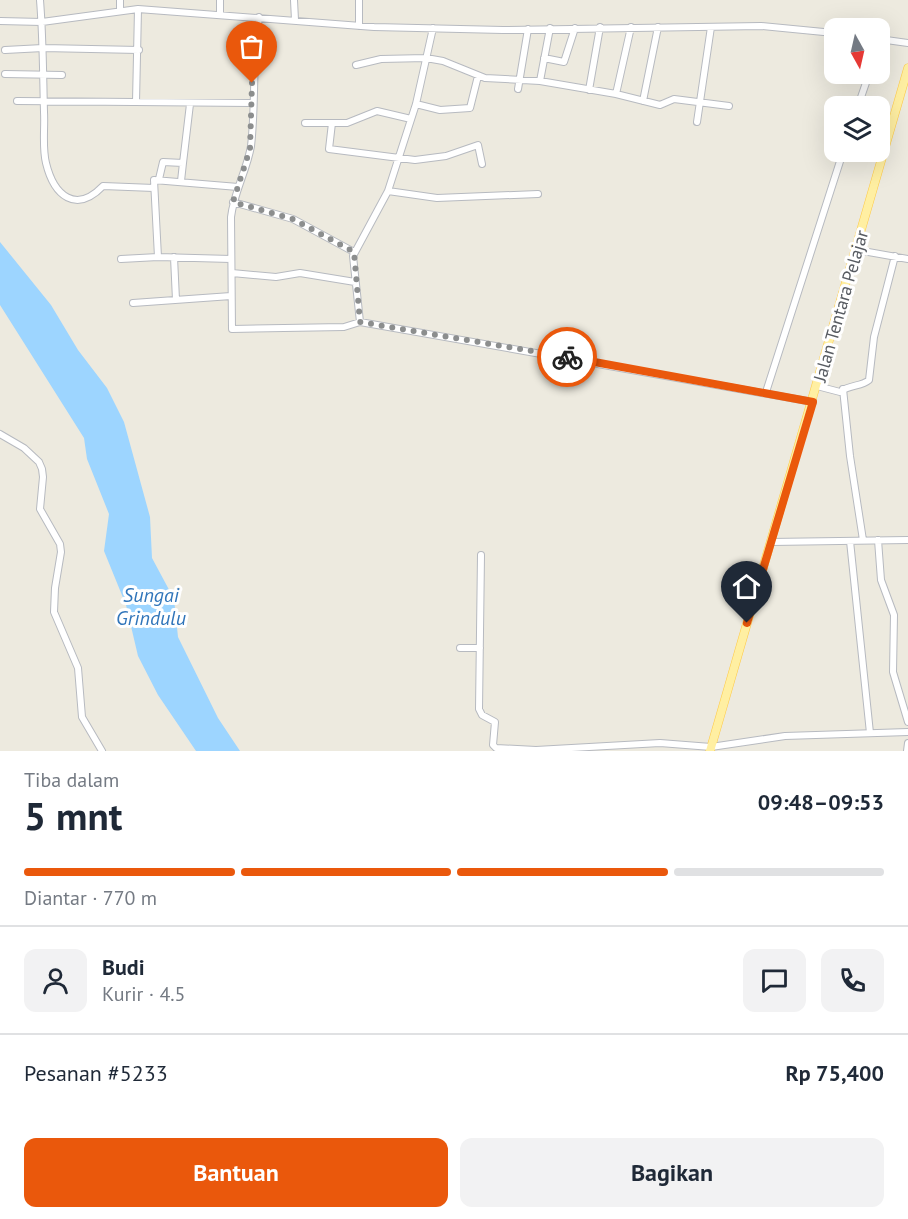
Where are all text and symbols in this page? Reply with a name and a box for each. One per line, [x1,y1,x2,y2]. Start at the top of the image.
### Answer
north arrow [824,18,890,84]
map controls [824,18,890,162]
pin [226,21,277,83]
icon: bag [235,30,268,63]
button: layers [824,96,890,162]
street label: Jalan Tentara Pelajar [808,227,873,385]
courier [537,327,597,387]
icon: bike [551,341,584,374]
pin [721,561,772,623]
icon: home [730,570,763,603]
water label: Sungai Grindulu [116,582,186,631]
text: Tiba dalam [24,767,119,793]
text: 09:48–09:53 [758,788,884,816]
text: 5 mnt [24,790,122,841]
text: Diantar · 770 m [24,885,157,911]
button: person [24,949,87,1012]
button: chat [743,949,806,1012]
button: phone [821,949,884,1012]
text: Budi [102,953,145,981]
text: Kurir · 4.5 [102,981,185,1007]
text: Pesanan #5233 [24,1059,168,1087]
text: Rp 75,400 [785,1059,884,1087]
button: Bantuan [24,1138,448,1207]
button: Bagikan [460,1138,884,1207]

